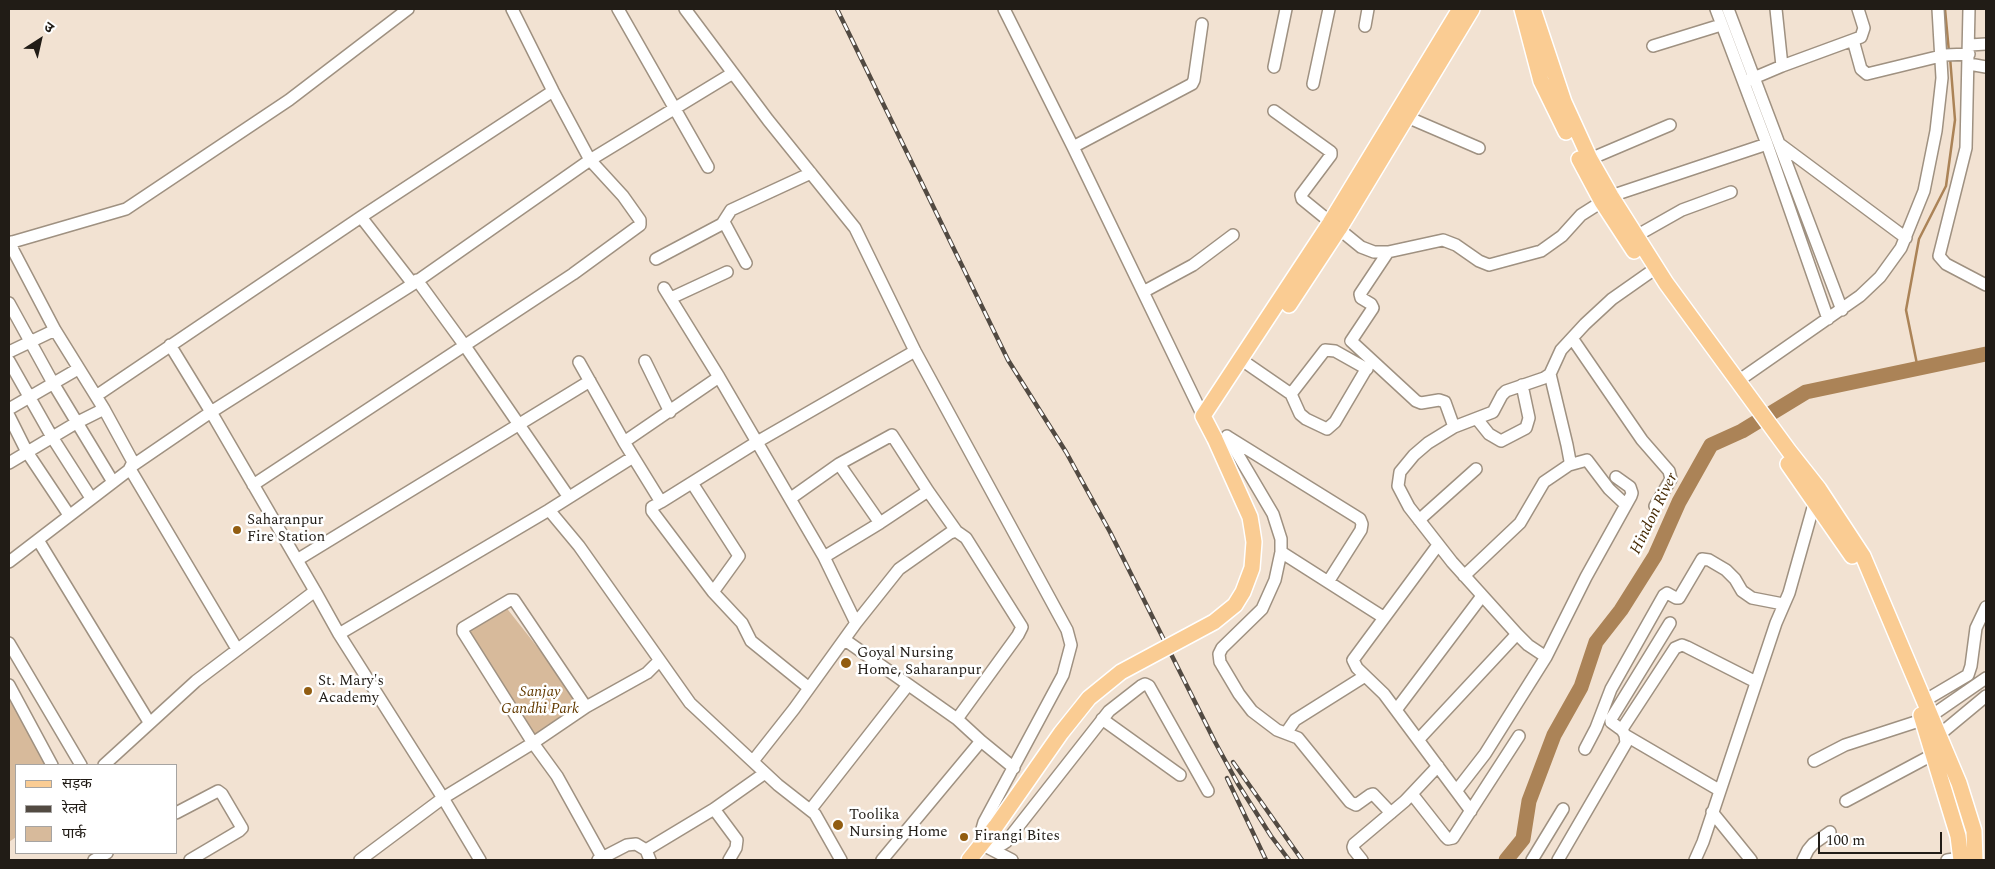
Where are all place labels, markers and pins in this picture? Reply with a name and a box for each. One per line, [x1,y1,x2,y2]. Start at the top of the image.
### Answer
place label: Saharanpur Fire Station [247,512,325,547]
marker: Saharanpur Fire Station [231,524,243,536]
place label: Goyal Nursing Home, Saharanpur [857,645,981,680]
marker: Goyal Nursing Home, Saharanpur [839,656,853,670]
place label: St. Mary's Academy [318,673,384,708]
marker: St. Mary's Academy [302,685,314,697]
place label: Toolika Nursing Home [849,807,948,842]
marker: Toolika Nursing Home [831,818,845,832]
place label: Firangi Bites [974,828,1060,846]
marker: Firangi Bites [958,831,970,843]

